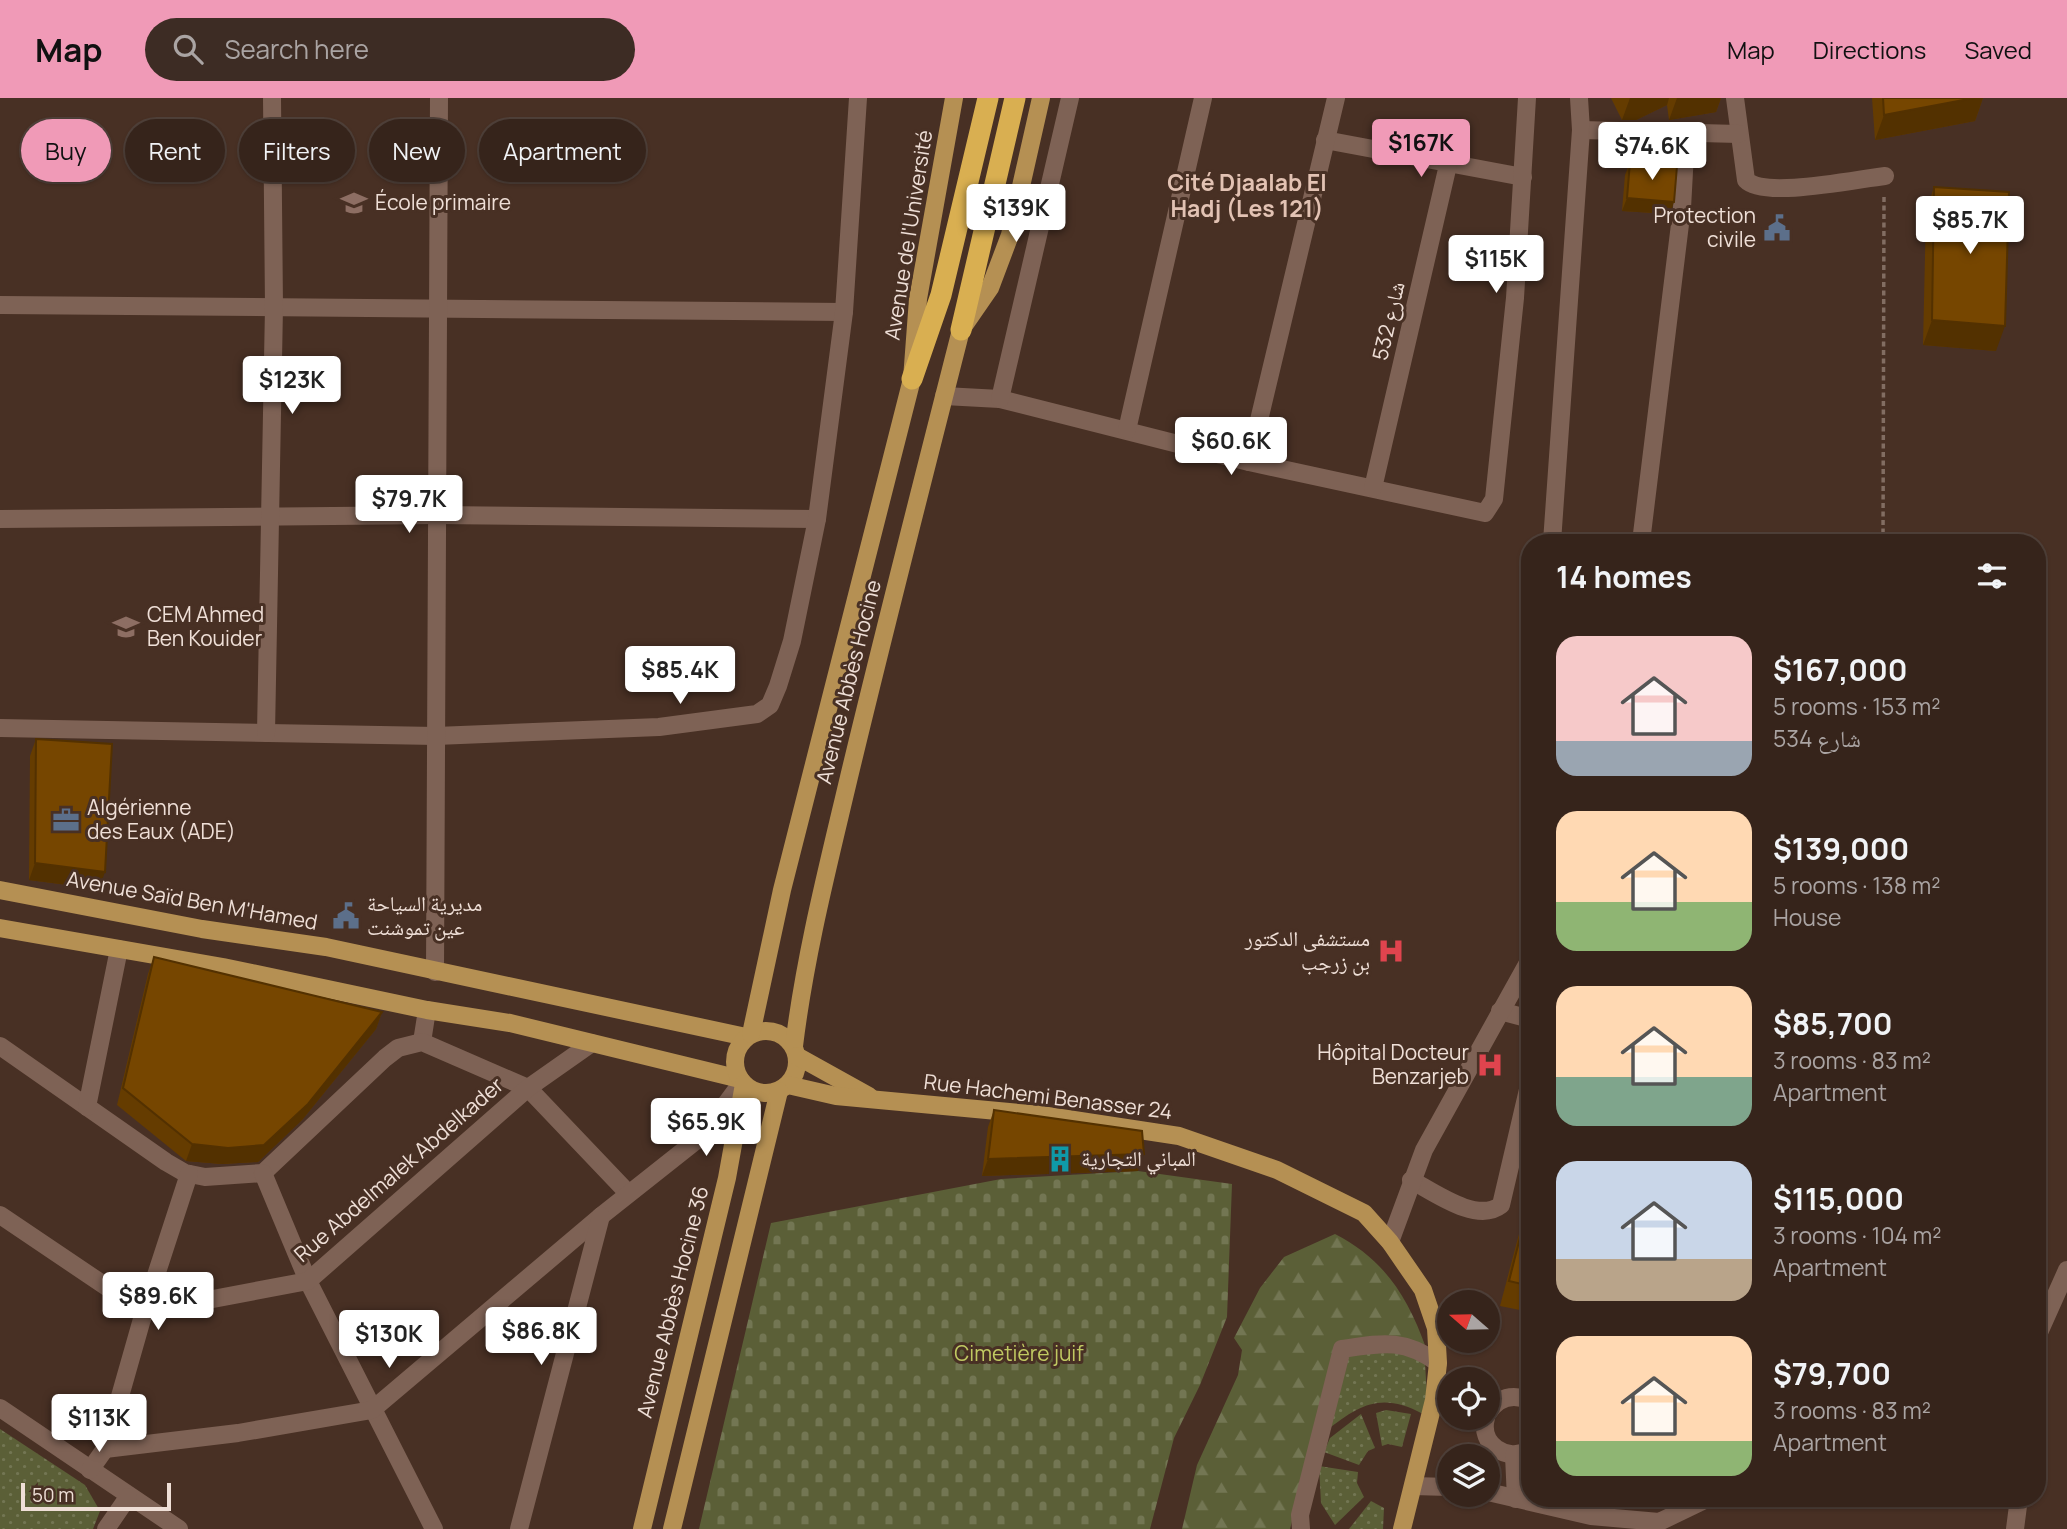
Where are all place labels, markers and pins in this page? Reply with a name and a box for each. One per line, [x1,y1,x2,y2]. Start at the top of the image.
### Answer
pin: $167K [1372,120,1470,179]
pin: $74.6K [1595,122,1709,182]
pin: $139K [967,184,1065,244]
school or university icon: École primaire [339,188,369,218]
place label: École primaire [375,188,511,216]
pin: $85.7K [1913,197,2027,256]
place label: Protection civile [1653,201,1756,253]
public building icon: Protection civile [1762,213,1792,243]
pin: $115K [1447,236,1545,295]
pin: $123K [243,356,341,416]
pin: $60.6K [1174,418,1288,477]
pin: $79.7K [352,476,466,535]
place label: CEM Ahmed Ben Kouider [147,600,264,652]
school or university icon: CEM Ahmed Ben Kouider [111,612,141,642]
pin: $85.4K [623,646,737,706]
place label: Algérienne des Eaux (ADE) [87,793,236,845]
office icon: Algérienne des Eaux (ADE) [51,805,81,835]
place label: مديرية السياحة عين تموشنت [367,889,482,941]
public building icon: مديرية السياحة عين تموشنت [331,901,361,931]
place label: مستشفى الدكتور بن زرجب [1244,924,1370,976]
hospital icon: مستشفى الدكتور بن زرجب [1376,936,1406,966]
place label: Hôpital Docteur Benzarjeb [1317,1038,1469,1090]
hospital icon: Hôpital Docteur Benzarjeb [1475,1050,1505,1080]
pin: $65.9K [649,1098,763,1158]
building icon: المباني التجارية [1045,1144,1075,1174]
place label: المباني التجارية [1081,1144,1196,1175]
pin: $89.6K [101,1272,215,1332]
pin: $86.8K [484,1308,598,1367]
pin: $130K [340,1310,438,1370]
pin: $113K [50,1394,148,1454]

